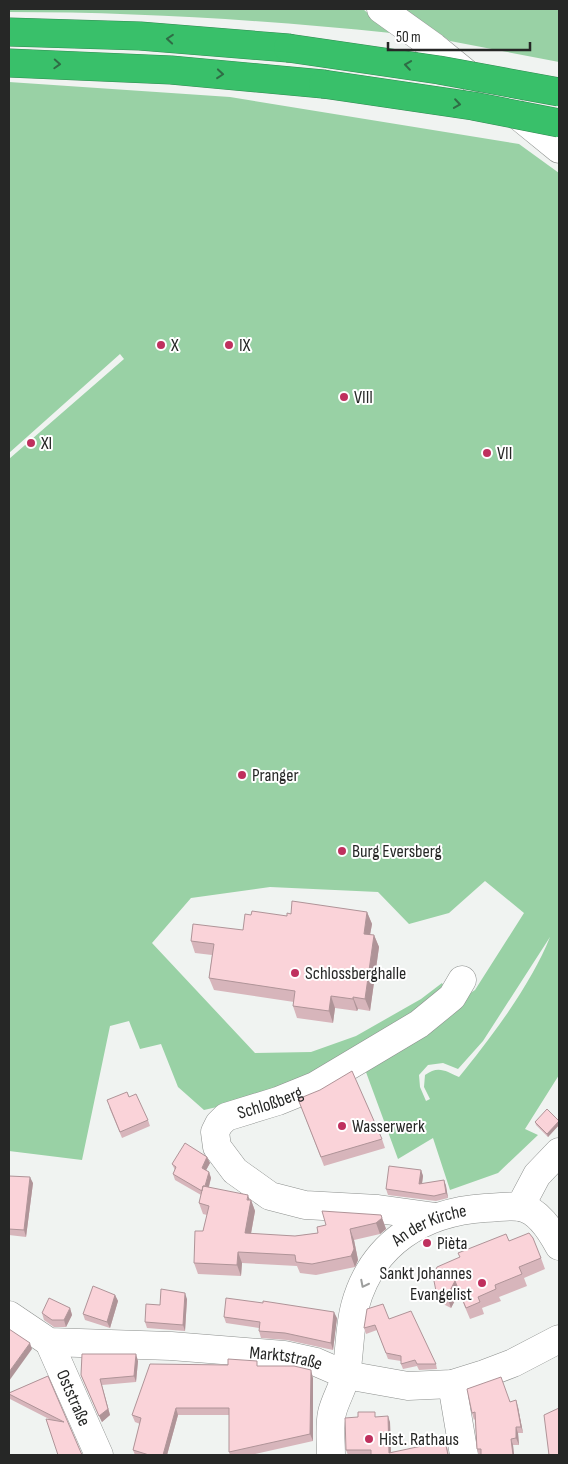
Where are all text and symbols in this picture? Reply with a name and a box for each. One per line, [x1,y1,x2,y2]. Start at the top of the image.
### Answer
scale bar [388,20,530,52]
text: 50 m [396,28,421,47]
one-way arrow [165,33,173,44]
one-way arrow [54,59,62,70]
one-way arrow [404,61,412,71]
one-way arrow [216,68,224,79]
one-way arrow [454,98,462,109]
place label: X [170,335,179,356]
place label: IX [239,335,251,356]
marker: X [155,339,167,351]
marker: IX [223,339,235,351]
place label: VIII [354,387,373,408]
marker: VIII [338,391,350,403]
place label: XI [40,433,52,454]
marker: XI [25,437,37,449]
place label: VII [497,443,512,464]
marker: VII [481,447,493,459]
place label: Pranger [252,765,299,786]
marker: Pranger [236,769,248,781]
place label: Burg Eversberg [352,841,442,862]
marker: Burg Eversberg [336,845,348,857]
place label: Schlossberghalle [305,963,406,984]
marker: Schlossberghalle [289,967,301,979]
street label: Schloßberg [235,1082,306,1123]
place label: Wasserwerk [352,1116,425,1137]
marker: Wasserwerk [336,1120,348,1132]
street label: An der Kirche [386,1200,468,1251]
place label: Pièta [437,1233,468,1254]
marker: Pièta [421,1237,433,1249]
place label: Sankt Johannes Evangelist [380,1263,473,1305]
marker: Sankt Johannes Evangelist [476,1277,488,1289]
one-way arrow [360,1279,370,1288]
street label: Marktstraße [249,1342,326,1374]
street label: Oststraße [52,1366,95,1429]
place label: Hist. Rathaus [379,1429,459,1450]
marker: Hist. Rathaus [363,1433,375,1445]

